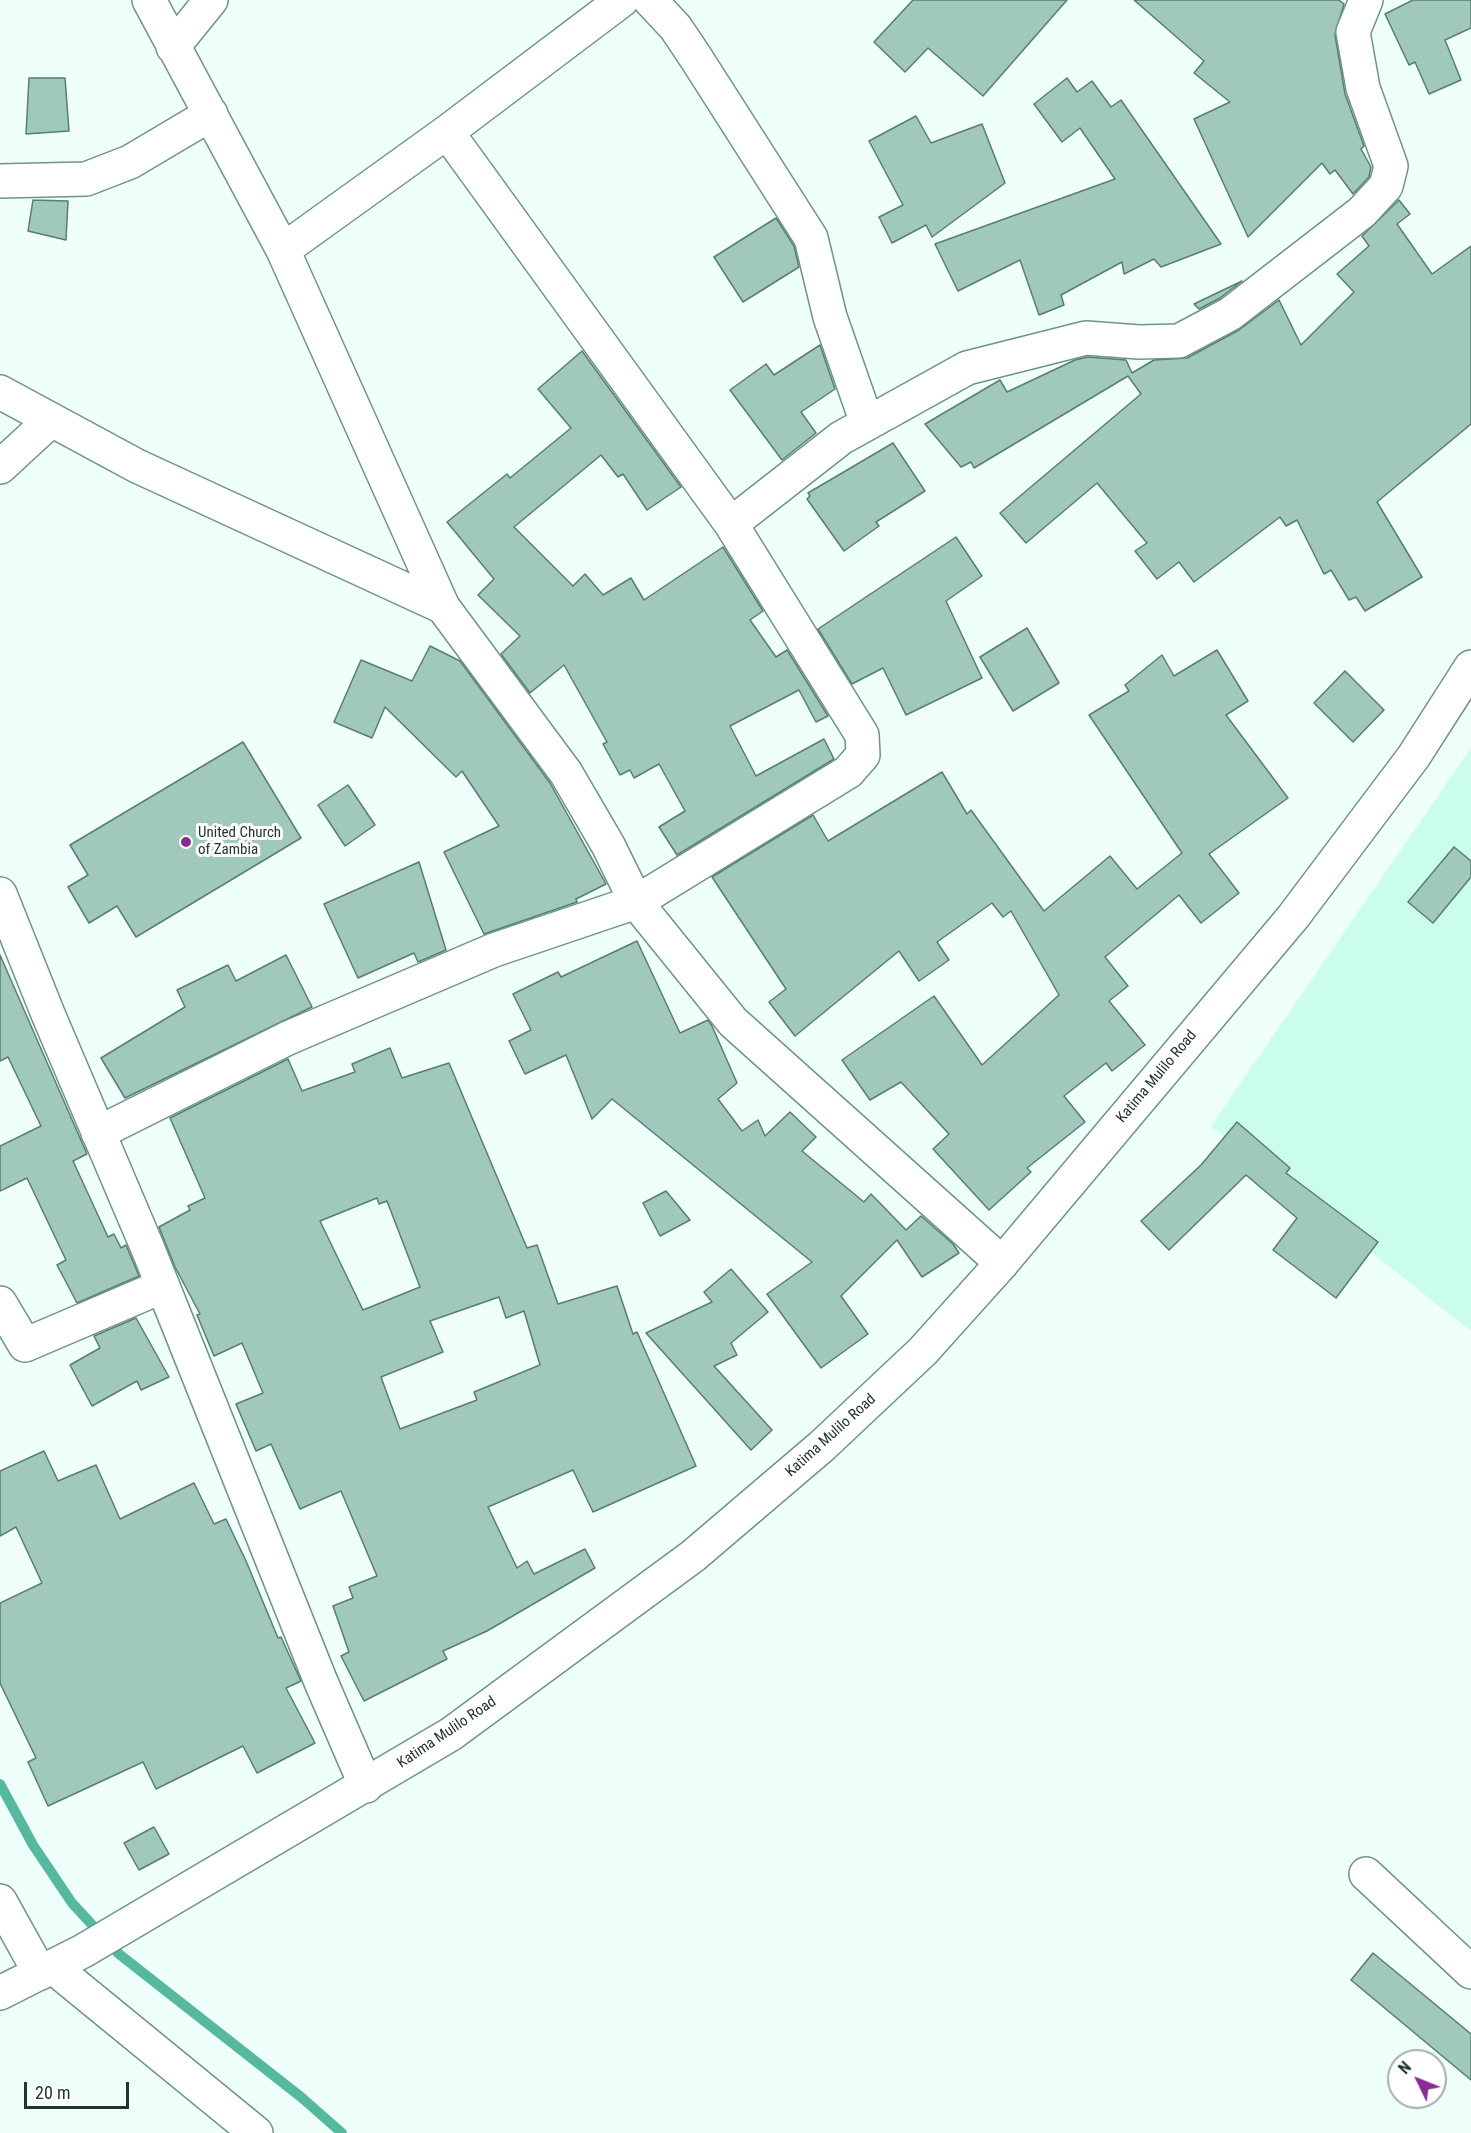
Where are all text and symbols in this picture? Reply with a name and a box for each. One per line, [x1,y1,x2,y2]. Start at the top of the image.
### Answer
place label: United Church of Zambia [198,824,281,859]
marker: United Church of Zambia [179,835,193,849]
street label: Katima Mulilo Road [1113,1027,1201,1127]
street label: Katima Mulilo Road [782,1391,880,1481]
street label: Katima Mulilo Road [394,1693,500,1773]
north arrow [1387,2049,1447,2109]
text: N [1395,2058,1415,2078]
scale bar [27,2070,132,2108]
text: 20 m [35,2082,70,2103]

